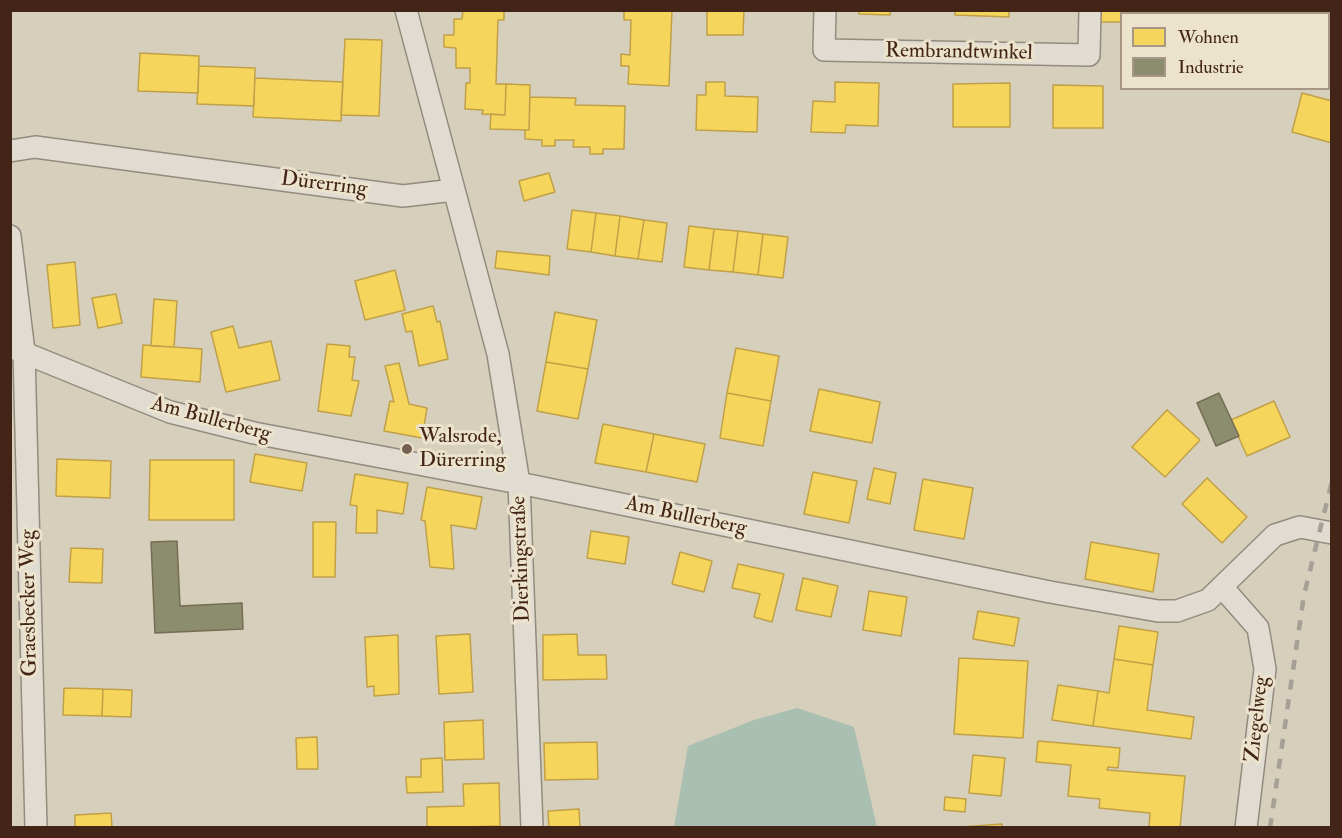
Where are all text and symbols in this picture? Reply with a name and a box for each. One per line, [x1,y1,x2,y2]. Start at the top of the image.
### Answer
legend [1120,12,1330,90]
text: Wohnen [1178,26,1239,49]
street label: Rembrandtwinkel [885,39,1033,67]
text: Industrie [1178,56,1244,79]
street label: Dürerring [279,167,369,203]
street label: Am Bullerberg [148,392,274,448]
place label: Walsrode, Dürerring [419,424,506,474]
marker: Walsrode, Dürerring [400,442,414,456]
street label: Am Bullerberg [623,492,749,542]
street label: Dierkingstraße [507,495,537,623]
street label: Graesbecker Weg [16,529,44,677]
street label: Ziegelweg [1241,675,1275,763]

